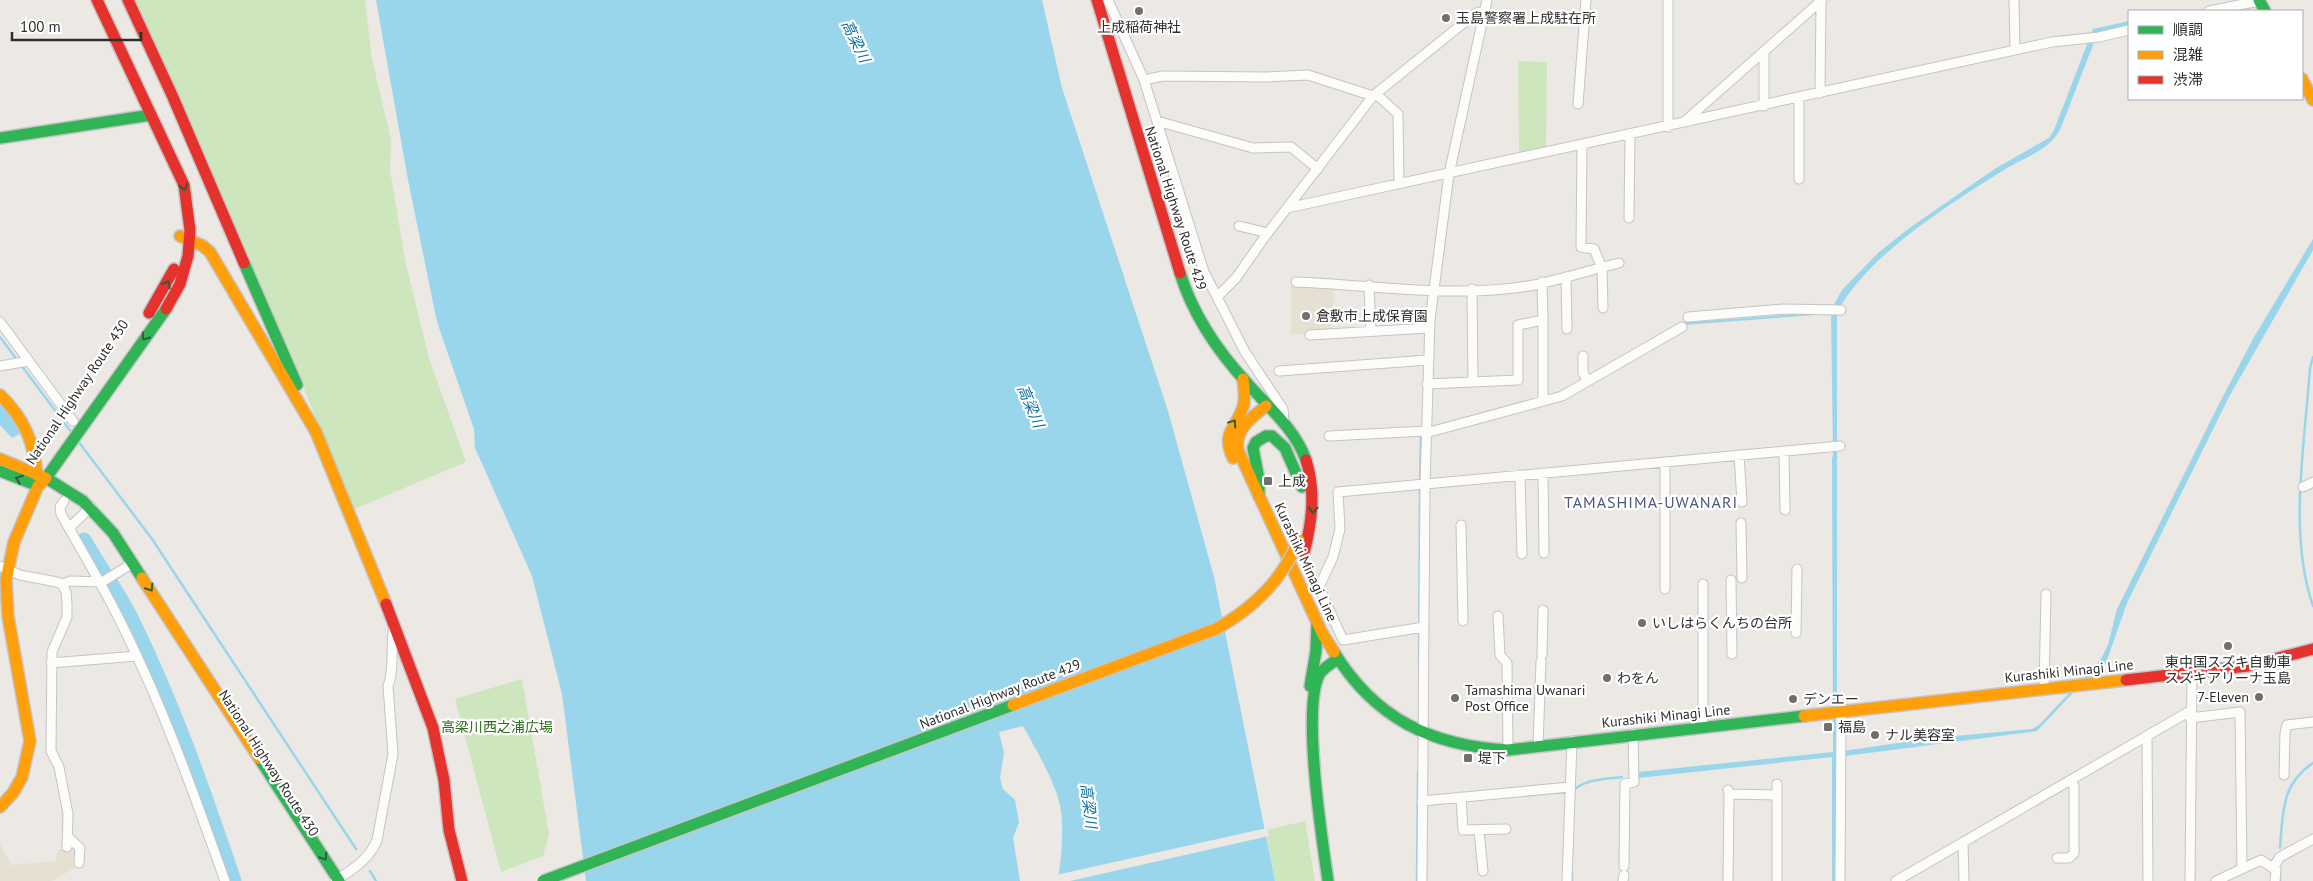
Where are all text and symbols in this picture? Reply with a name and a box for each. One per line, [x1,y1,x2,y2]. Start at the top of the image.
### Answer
marker: 上成稲荷神社 [1133,5,1145,17]
place label: 玉島警察署上成駐在所 [1456,9,1596,27]
scale bar [12,10,141,42]
legend [2128,10,2303,100]
marker: 玉島警察署上成駐在所 [1440,12,1452,24]
text: 100 m [20,17,61,36]
water label: 高梁川 [838,17,875,67]
place label: 上成稲荷神社 [1097,18,1181,36]
text: 順調 [2173,20,2203,39]
text: 混雑 [2173,45,2203,64]
text: 渋滞 [2173,70,2203,89]
street label: National Highway Route 429 [1141,124,1211,292]
one-way arrow [178,183,188,191]
one-way arrow [161,280,171,289]
place label: 倉敷市上成保育園 [1316,307,1428,325]
marker: 倉敷市上成保育園 [1300,310,1312,322]
street label: National Highway Route 430 [22,316,133,468]
one-way arrow [142,331,151,340]
water label: 高梁川 [1013,382,1049,432]
one-way arrow [1227,419,1236,428]
place label: 上成 [1278,472,1306,490]
one-way arrow [15,475,24,485]
marker: 上成 [1262,475,1274,487]
district label: TAMASHIMA-UWANARI [1564,492,1738,512]
street label: Kurashiki Minagi Line [1271,500,1341,624]
one-way arrow [1308,507,1318,515]
one-way arrow [143,583,153,592]
place label: いしはらくんちの台所 [1652,614,1792,632]
marker: いしはらくんちの台所 [1636,617,1648,629]
marker: 東中国スズキ自動車 スズキアリーナ玉島 [2222,640,2234,652]
place label: 東中国スズキ自動車 スズキアリーナ玉島 [2165,653,2291,687]
street label: National Highway Route 429 [917,655,1083,733]
street label: Kurashiki Minagi Line [2004,655,2134,687]
place label: わをん [1617,669,1659,687]
marker: わをん [1601,672,1613,684]
place label: Tamashima Uwanari Post Office [1465,681,1585,715]
street label: National Highway Route 430 [215,686,323,840]
place label: 7-Eleven [2197,688,2249,706]
place label: デンエー [1803,690,1859,708]
marker: 7-Eleven [2253,691,2265,703]
marker: Tamashima Uwanari Post Office [1449,692,1461,704]
marker: デンエー [1787,693,1799,705]
street label: Kurashiki Minagi Line [1601,700,1731,732]
park label: 高梁川西之浦広場 [441,718,553,736]
place label: 福島 [1838,718,1866,736]
marker: 福島 [1822,721,1834,733]
place label: ナル美容室 [1885,726,1955,744]
marker: ナル美容室 [1869,729,1881,741]
place label: 堤下 [1478,749,1506,767]
marker: 堤下 [1462,752,1474,764]
water label: 高梁川 [1077,783,1101,831]
one-way arrow [318,851,327,860]

